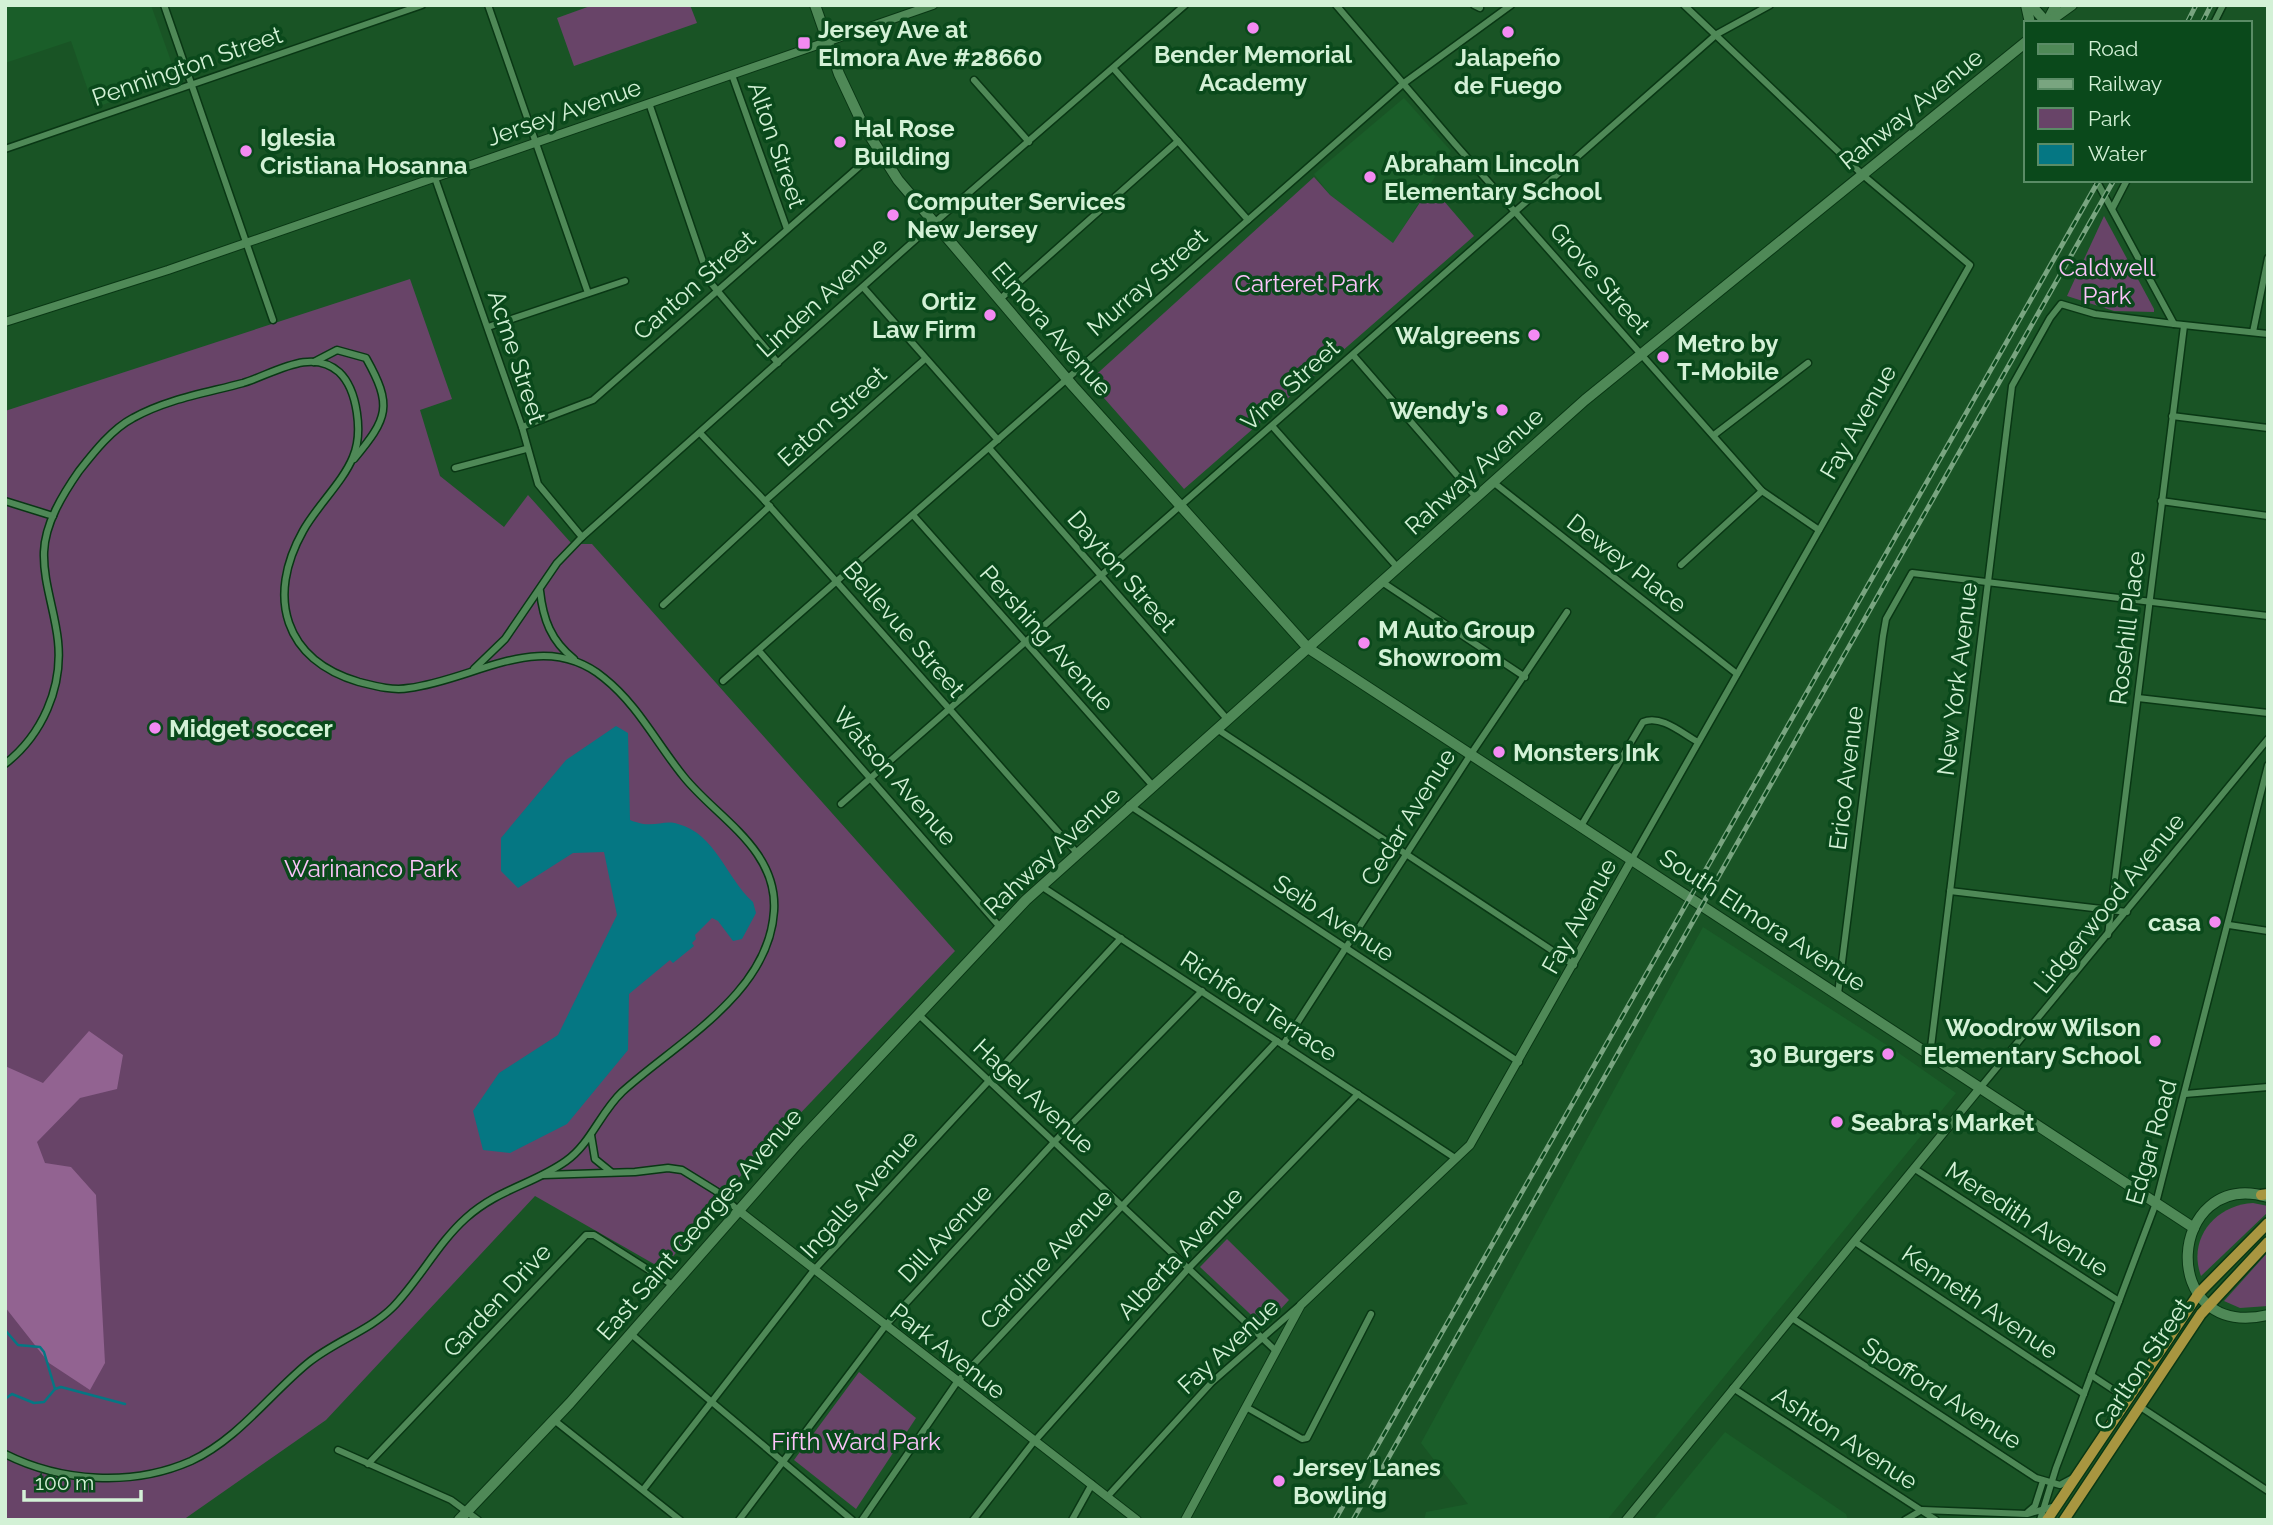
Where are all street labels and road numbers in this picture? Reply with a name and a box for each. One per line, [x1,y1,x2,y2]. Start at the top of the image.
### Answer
street label: Pennington Street [88,20,286,112]
street label: Rahway Avenue [1833,42,1989,176]
street label: Jersey Avenue [483,72,645,152]
street label: Alton Street [742,78,812,212]
street label: Grove Street [1544,216,1656,340]
street label: Murray Street [1081,222,1213,342]
street label: Canton Street [627,224,761,346]
street label: Linden Avenue [751,231,893,363]
street label: Elmora Avenue [986,256,1118,402]
street label: Acme Street [482,287,552,427]
street label: Vine Street [1235,333,1345,437]
street label: Eaton Street [772,360,892,472]
street label: Fay Avenue [1814,360,1902,484]
street label: Rahway Avenue [1399,401,1549,541]
street label: Dayton Street [1061,504,1183,638]
street label: Dewey Place [1561,507,1693,619]
street label: Rosehill Place [2103,550,2151,706]
street label: Bellevue Street [837,555,971,703]
street label: Pershing Avenue [974,559,1120,717]
street label: New York Avenue [1931,581,1983,777]
street label: Watson Avenue [827,701,963,851]
street label: Erico Avenue [1823,704,1869,852]
street label: Cedar Avenue [1354,743,1462,891]
street label: Rahway Avenue [978,780,1126,922]
street label: Lidgerwood Avenue [2027,807,2191,999]
street label: South Elmora Avenue [1655,843,1871,997]
street label: Fay Avenue [1535,853,1623,979]
street label: Seib Avenue [1268,868,1400,968]
street label: Richford Terrace [1175,945,1343,1067]
street label: Hagel Avenue [967,1033,1101,1159]
street label: Edgar Road [2119,1076,2183,1208]
street label: East Saint Georges Avenue [590,1102,808,1346]
street label: Ingalls Avenue [794,1124,924,1264]
street label: Meredith Avenue [1940,1155,2114,1283]
street label: Dill Avenue [892,1178,998,1288]
street label: Alberta Avenue [1111,1181,1249,1325]
street label: Caroline Avenue [974,1183,1118,1335]
street label: Garden Drive [437,1237,557,1363]
street label: Kenneth Avenue [1896,1239,2064,1365]
street label: Fay Avenue [1172,1292,1284,1400]
street label: Carlton Street [2087,1292,2197,1436]
street label: Park Avenue [884,1297,1012,1405]
street label: Spofford Avenue [1857,1331,2027,1455]
street label: Ashton Avenue [1767,1380,1923,1496]

